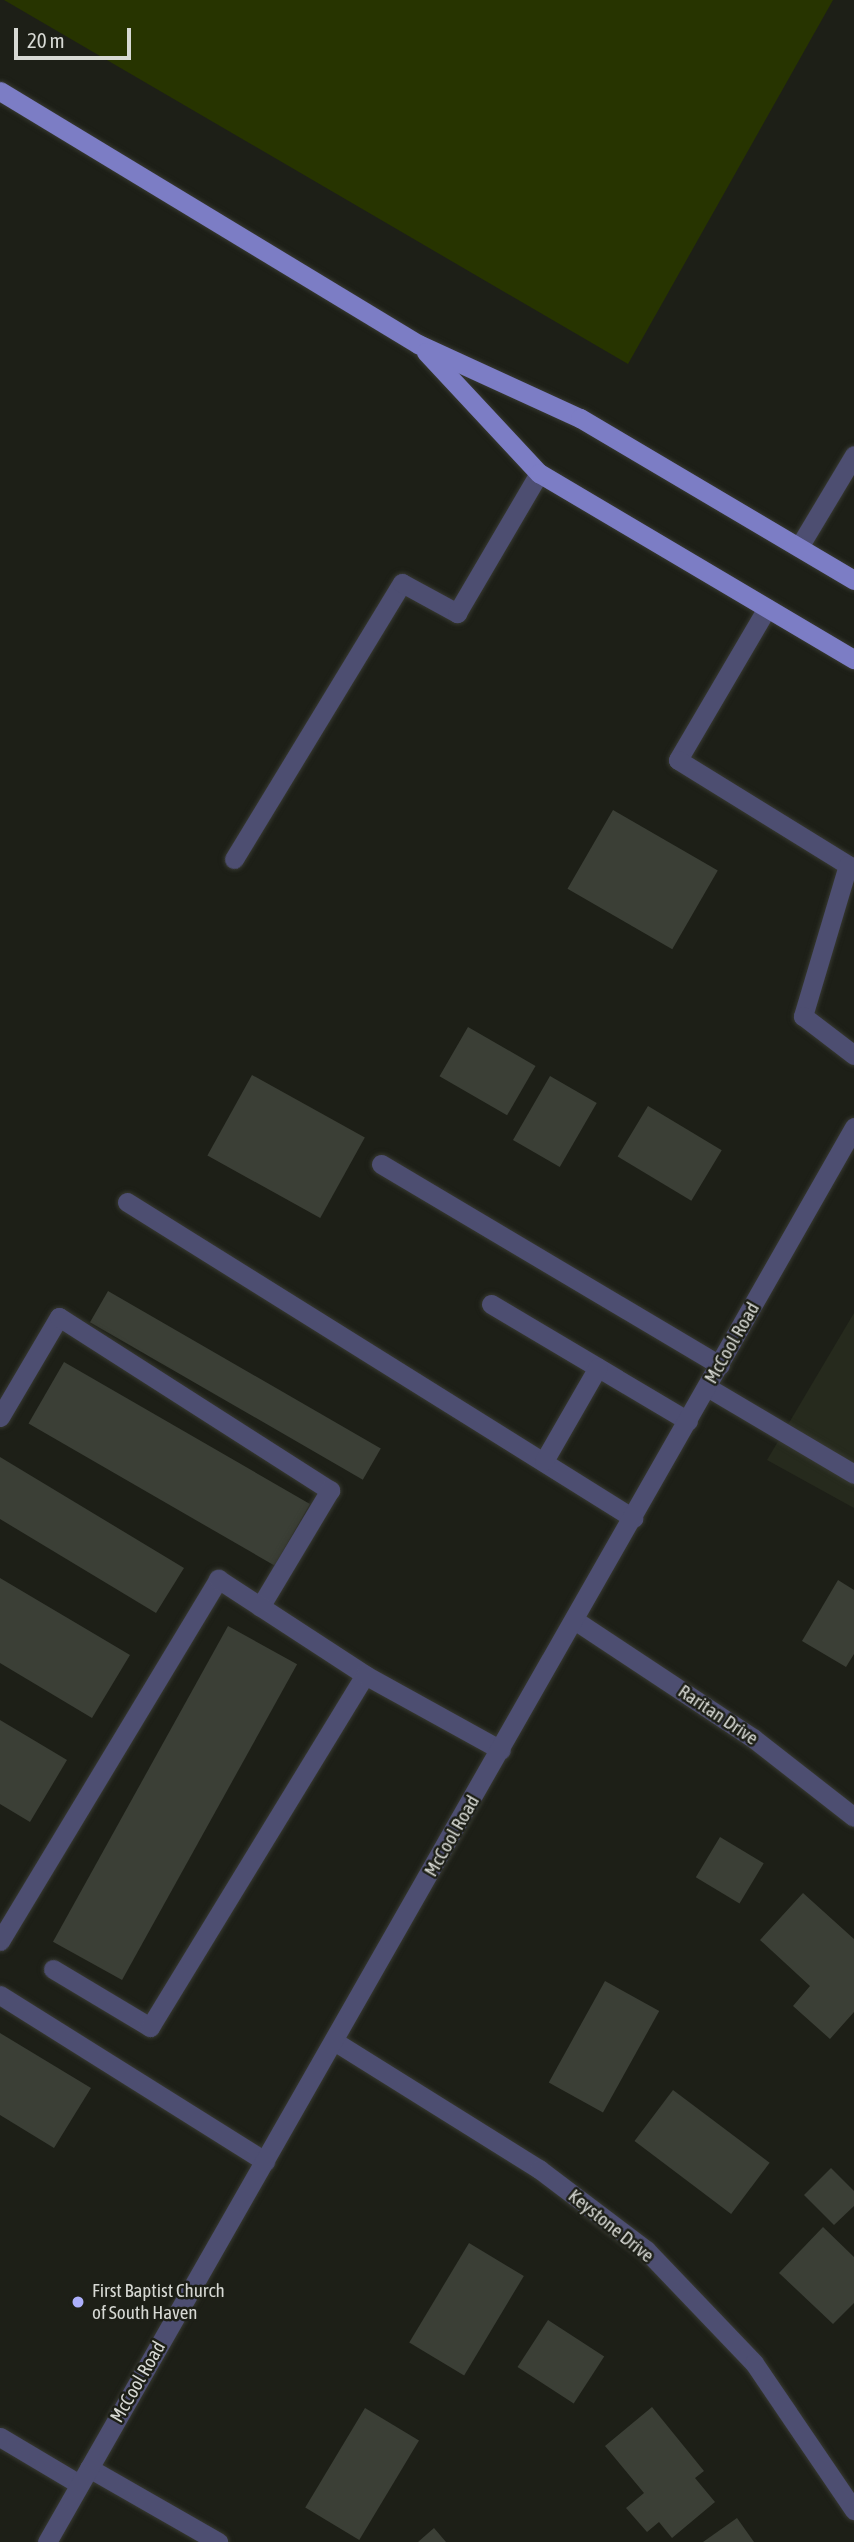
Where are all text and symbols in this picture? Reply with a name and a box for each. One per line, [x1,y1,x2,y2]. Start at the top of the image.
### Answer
scale bar [18,14,135,58]
text: 20 m [27,28,65,52]
street label: McCool Road [700,1298,764,1388]
street label: Raritan Drive [674,1680,762,1750]
street label: McCool Road [420,1791,484,1881]
street label: Keystone Drive [564,2185,658,2267]
place label: First Baptist Church of South Haven [92,2280,225,2324]
marker: First Baptist Church of South Haven [70,2294,86,2310]
street label: McCool Road [106,2337,170,2427]

